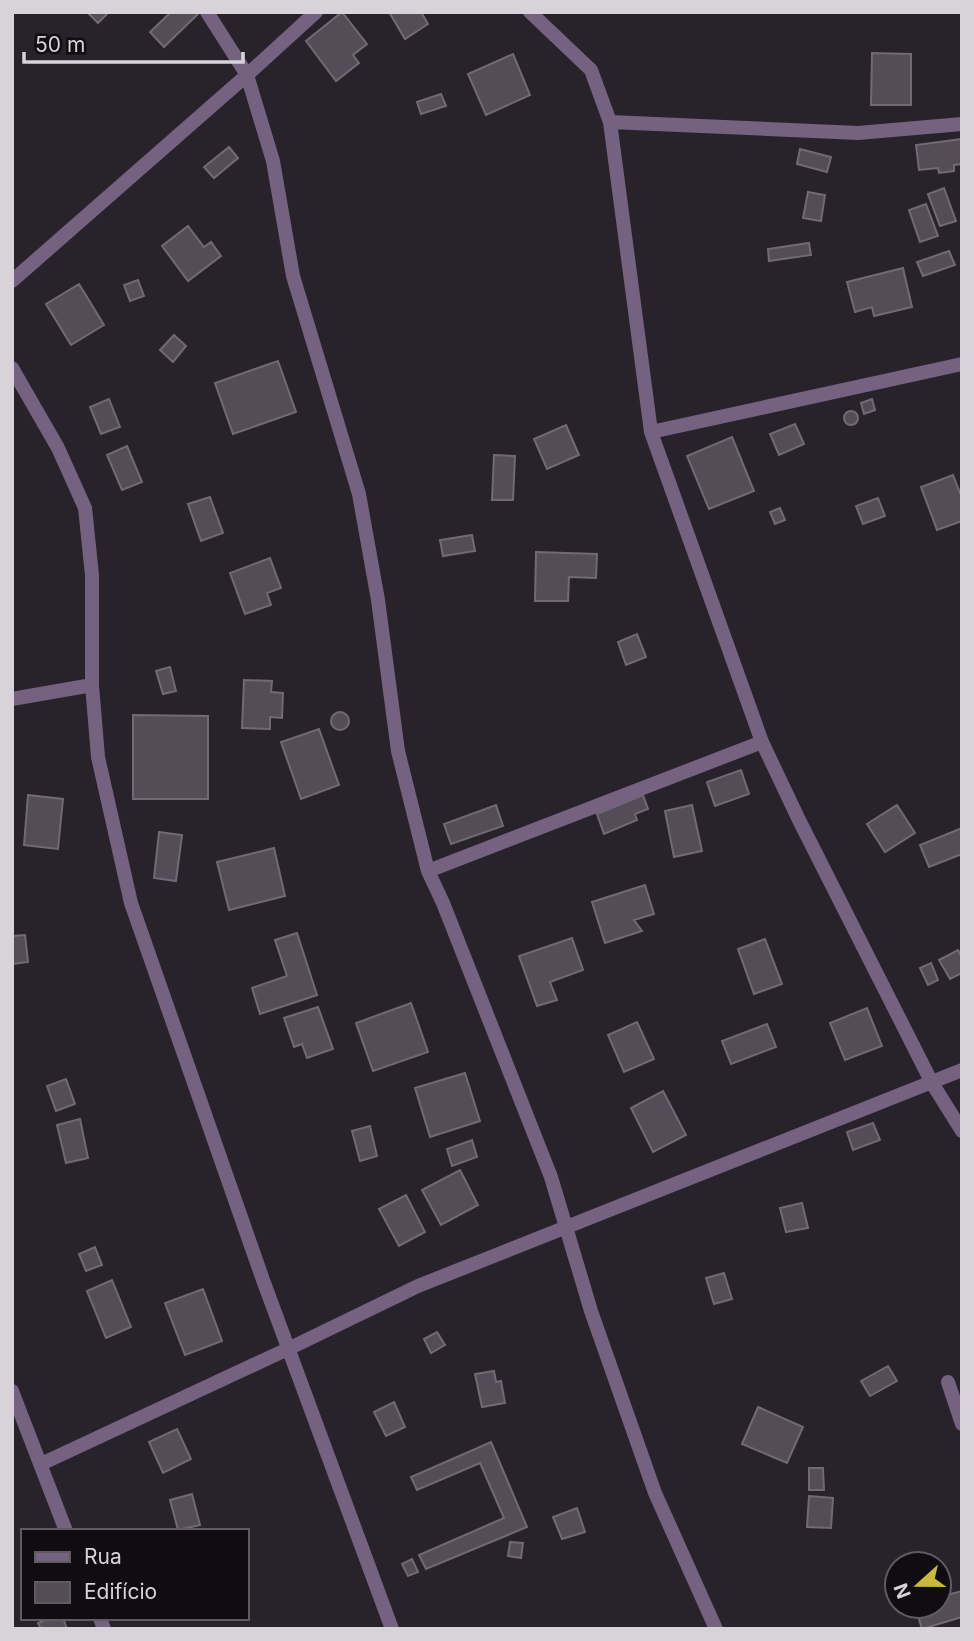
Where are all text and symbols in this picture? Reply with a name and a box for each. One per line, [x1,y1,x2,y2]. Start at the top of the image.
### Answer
scale bar [24,21,243,65]
text: 50 m [35,32,85,57]
legend [21,1529,248,1620]
text: Rua [84,1544,122,1569]
north arrow [883,1550,953,1620]
text: Edifício [84,1579,157,1604]
text: N [889,1580,916,1602]

